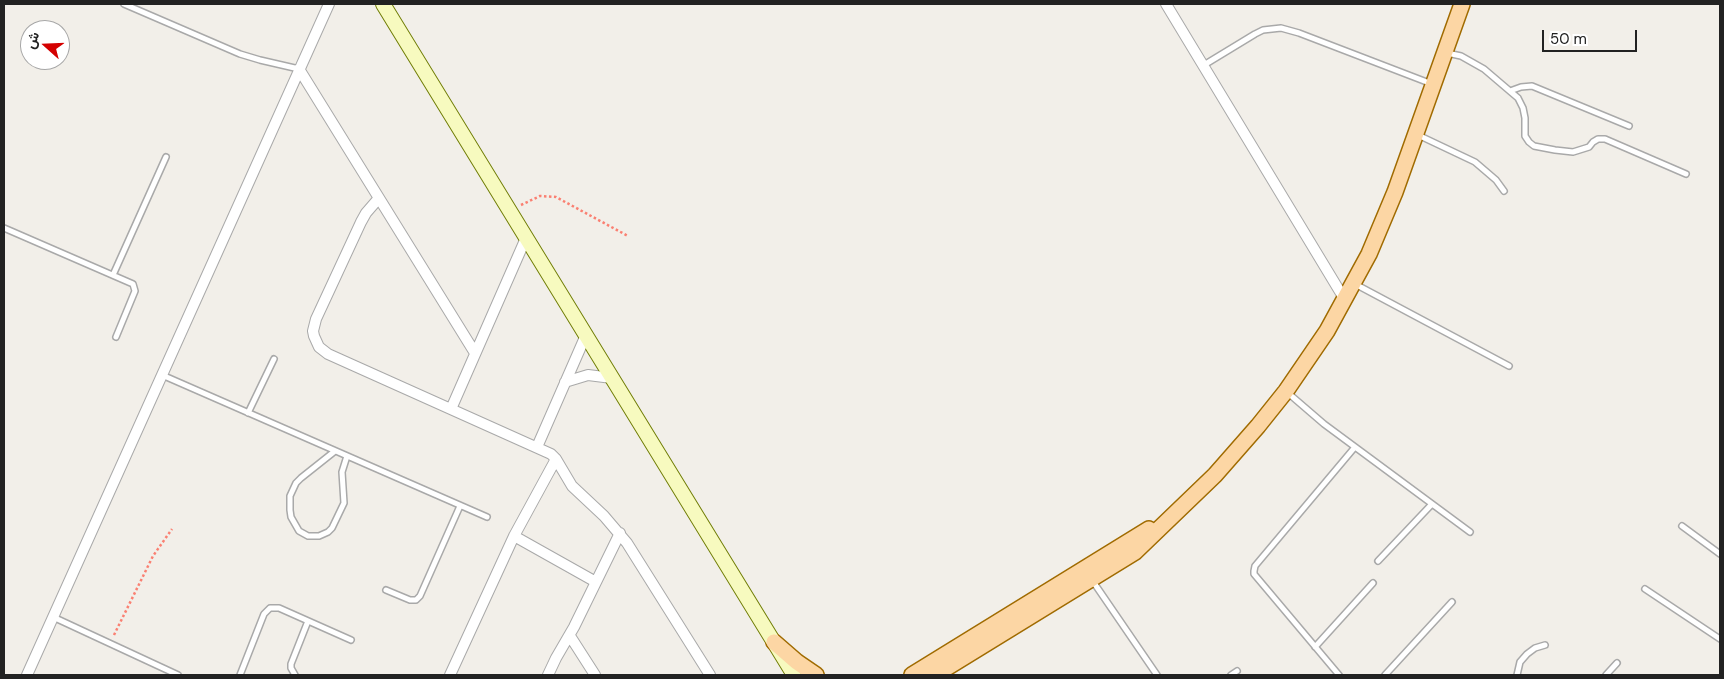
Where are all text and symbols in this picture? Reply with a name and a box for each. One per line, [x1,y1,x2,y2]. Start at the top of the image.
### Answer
north arrow [20,20,70,70]
scale bar [1544,20,1639,52]
text: ش [21,29,43,51]
text: 50 m [1550,29,1587,49]

